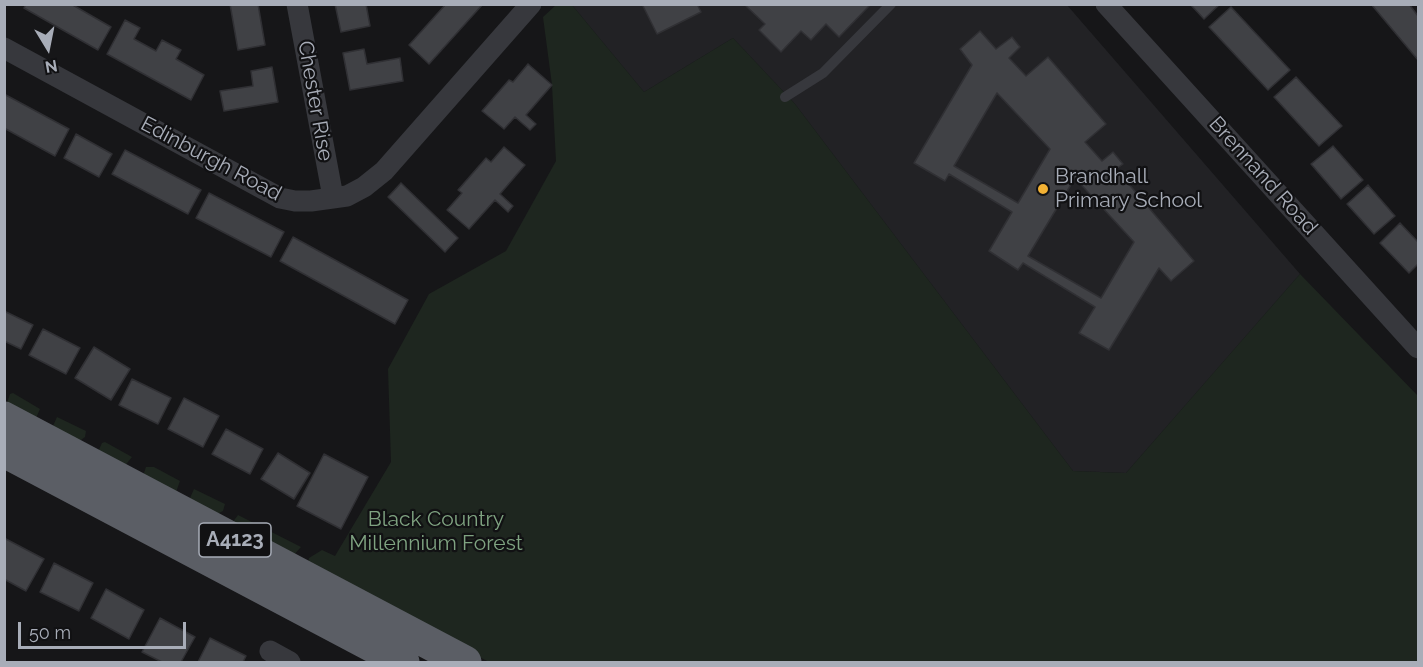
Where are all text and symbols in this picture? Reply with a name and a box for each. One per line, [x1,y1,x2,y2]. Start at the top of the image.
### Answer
north arrow [18,18,78,78]
street label: Chester Rise [292,39,338,163]
text: N [44,56,59,77]
street label: Edinburgh Road [136,111,286,207]
street label: Brennand Road [1203,112,1323,240]
place label: Brandhall Primary School [1055,164,1202,214]
marker: Brandhall Primary School [1036,182,1050,196]
park label: Black Country Millennium Forest [349,507,523,557]
road number: A4123 [199,523,271,557]
scale bar [21,610,189,648]
text: 50 m [29,622,71,643]

